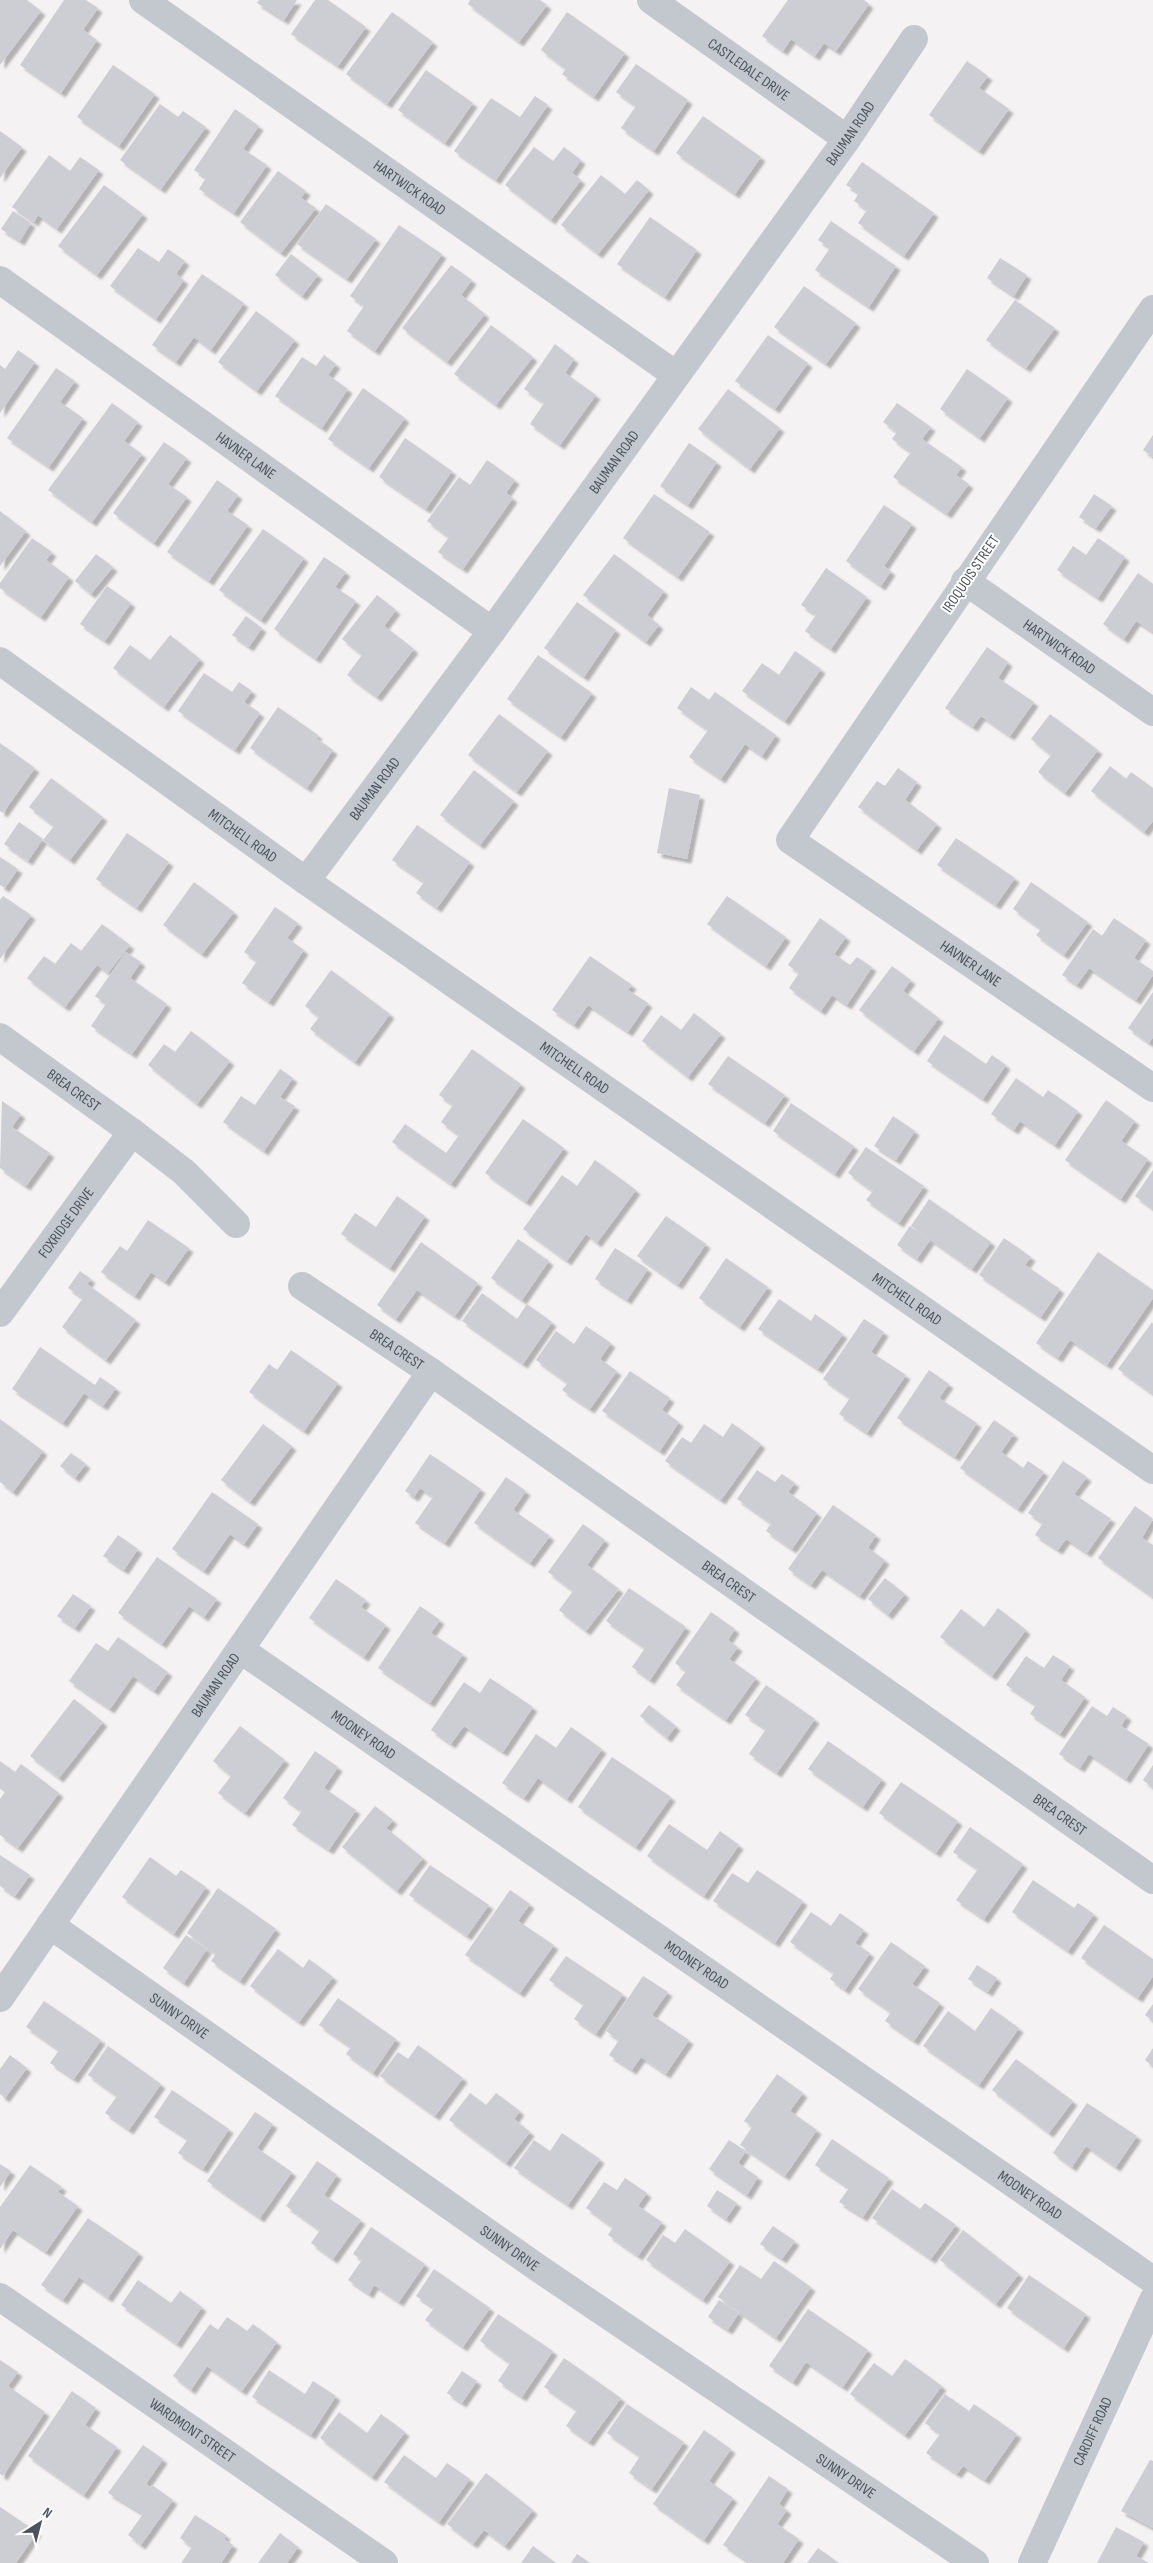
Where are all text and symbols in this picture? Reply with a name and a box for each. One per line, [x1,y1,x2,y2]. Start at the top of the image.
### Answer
street label: CASTLEDALE DRIVE [704,34,794,105]
street label: BAUMAN ROAD [822,98,879,169]
street label: HARTWICK ROAD [370,156,450,220]
street label: HAVNER LANE [212,427,280,483]
street label: BAUMAN ROAD [585,427,643,497]
street label: IROQUOIS STREET [938,532,1004,616]
street label: HARTWICK ROAD [1019,615,1099,679]
street label: BAUMAN ROAD [345,753,404,824]
street label: MITCHELL ROAD [205,804,281,867]
street label: HAVNER LANE [937,936,1005,991]
street label: MITCHELL ROAD [536,1037,613,1099]
street label: BREA CREST [43,1065,104,1116]
street label: FOXRIDGE DRIVE [34,1183,98,1262]
street label: MITCHELL ROAD [869,1268,945,1330]
street label: BREA CREST [366,1324,428,1374]
street label: BREA CREST [698,1556,759,1607]
street label: BAUMAN ROAD [187,1649,244,1721]
street label: MOONEY ROAD [328,1706,400,1764]
street label: BREA CREST [1029,1789,1090,1840]
street label: MOONEY ROAD [661,1936,733,1994]
street label: SUNNY DRIVE [146,1988,213,2043]
street label: MOONEY ROAD [994,2166,1066,2224]
street label: SUNNY DRIVE [476,2221,543,2276]
street label: WARDMONT STREET [146,2394,239,2467]
street label: CARDIFF ROAD [1069,2394,1117,2469]
street label: SUNNY DRIVE [812,2449,879,2503]
north arrow [15,2498,65,2548]
text: N [39,2504,55,2522]

